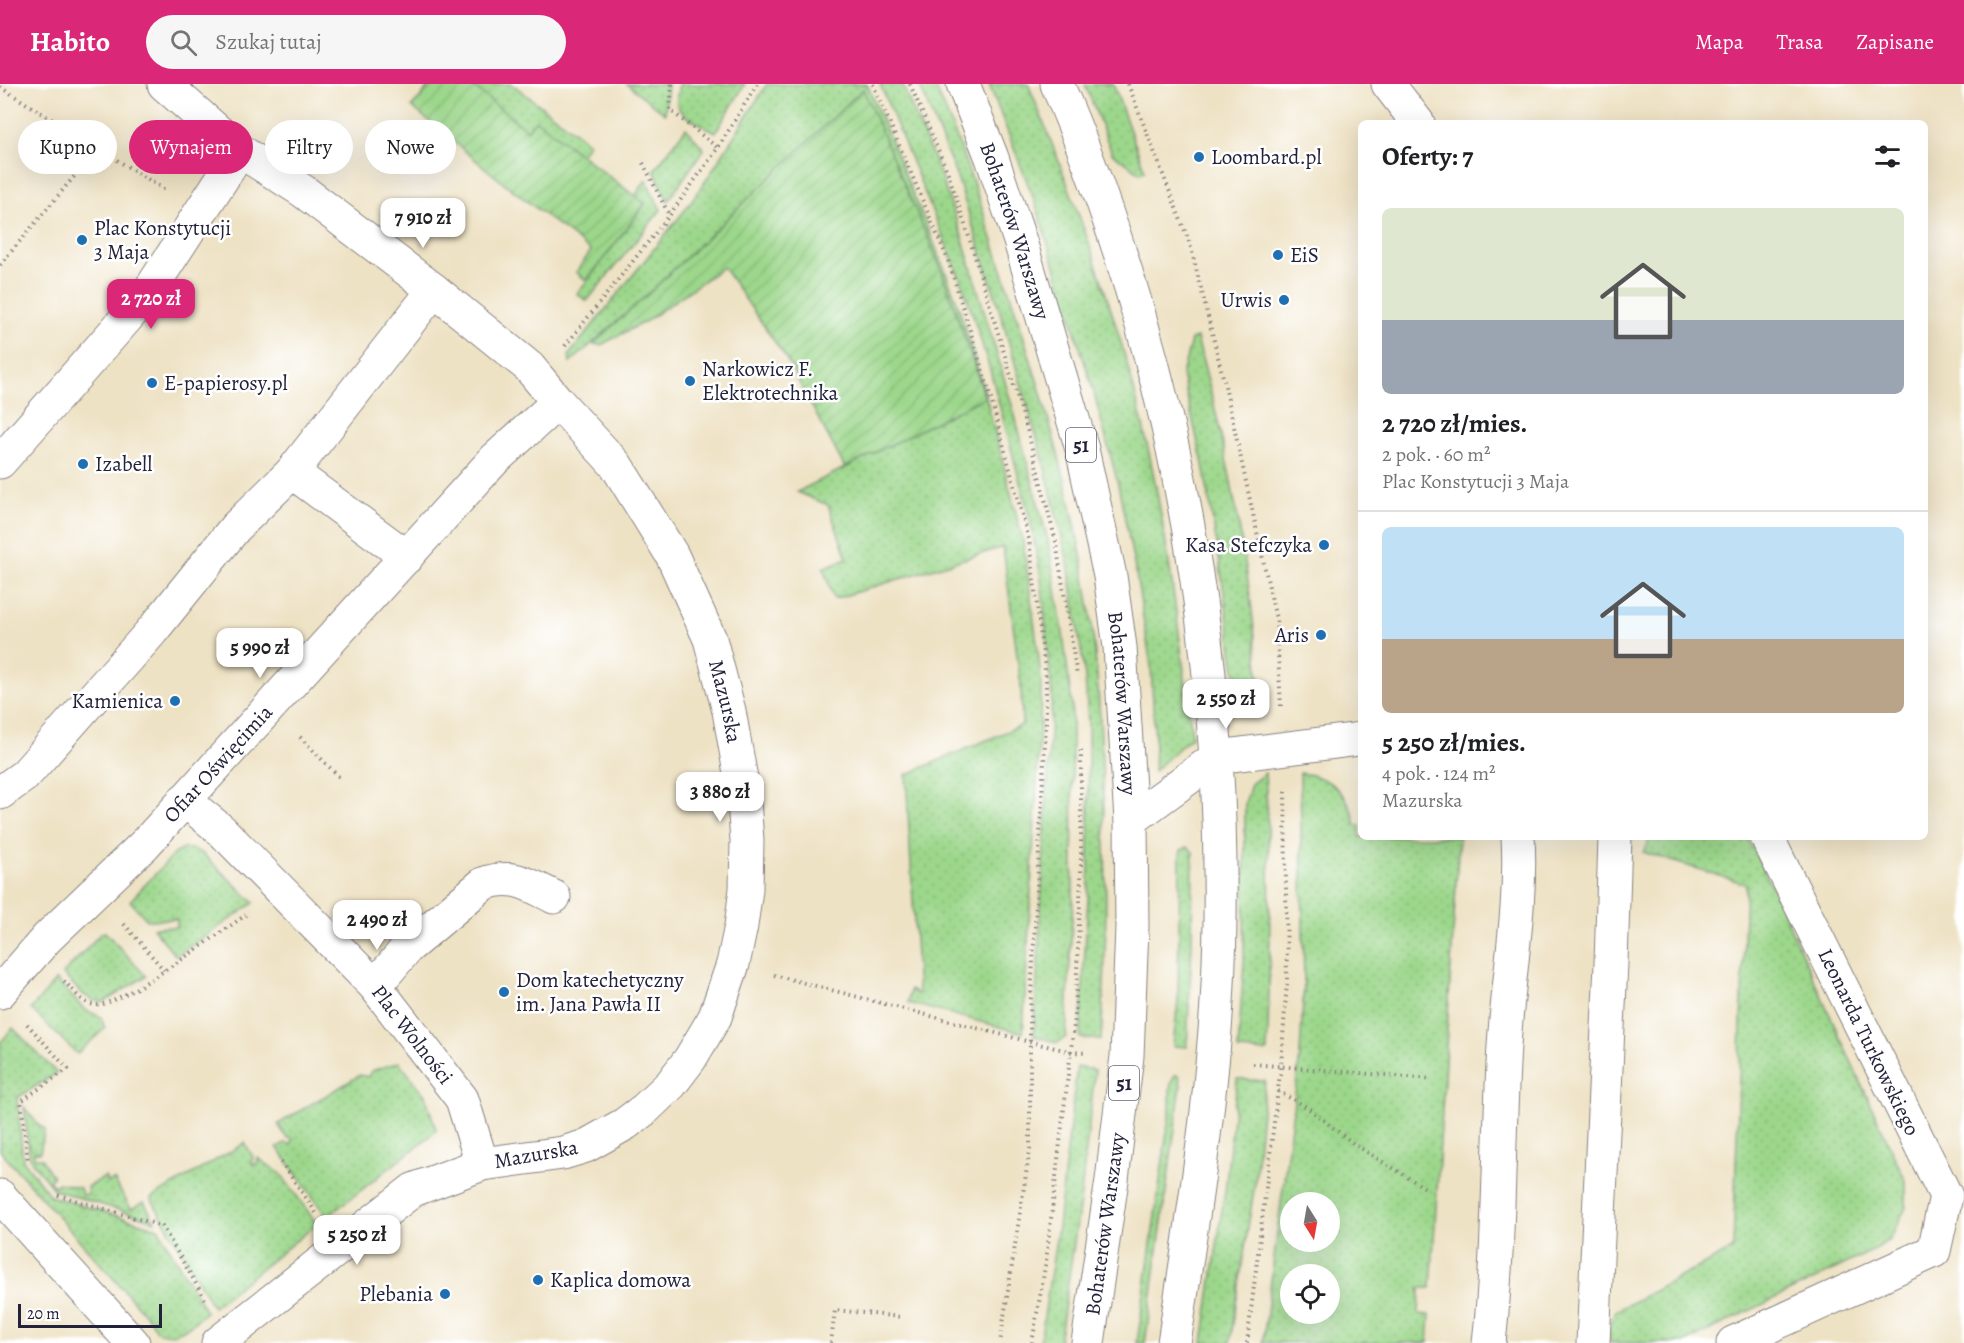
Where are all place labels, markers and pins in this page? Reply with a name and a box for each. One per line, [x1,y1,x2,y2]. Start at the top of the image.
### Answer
place label: Loombard.pl [1211,143,1322,171]
marker: Loombard.pl [1192,150,1206,164]
pin: 7 910 zł [361,198,485,249]
place label: Plac Konstytucji 3 Maja [94,214,231,266]
marker: Plac Konstytucji 3 Maja [75,233,89,247]
place label: EiS [1290,241,1319,269]
marker: EiS [1271,248,1285,262]
pin: 2 720 zł [89,279,213,330]
place label: Urwis [1221,286,1272,314]
marker: Urwis [1277,293,1291,307]
place label: Narkowicz F. Elektrotechnika [702,355,839,407]
place label: E-papierosy.pl [164,369,288,397]
marker: Narkowicz F. Elektrotechnika [683,374,697,388]
marker: E-papierosy.pl [145,376,159,390]
place label: Izabell [95,450,152,478]
marker: Izabell [76,457,90,471]
place label: Kasa Stefczyka [1185,531,1312,559]
marker: Kasa Stefczyka [1317,538,1331,552]
place label: Aris [1274,621,1309,649]
pin: 5 990 zł [198,628,322,679]
marker: Aris [1314,628,1328,642]
pin: 2 550 zł [1164,679,1288,730]
place label: Kamienica [72,687,163,715]
marker: Kamienica [168,694,182,708]
pin: 3 880 zł [658,772,782,823]
pin: 2 490 zł [315,900,439,951]
place label: Dom katechetyczny im. Jana Pawła II [516,966,684,1018]
marker: Dom katechetyczny im. Jana Pawła II [497,985,511,999]
pin: 5 250 zł [295,1215,419,1266]
place label: Kaplica domowa [550,1266,691,1294]
marker: Kaplica domowa [531,1273,545,1287]
place label: Plebania [359,1280,433,1308]
marker: Plebania [438,1287,452,1301]

